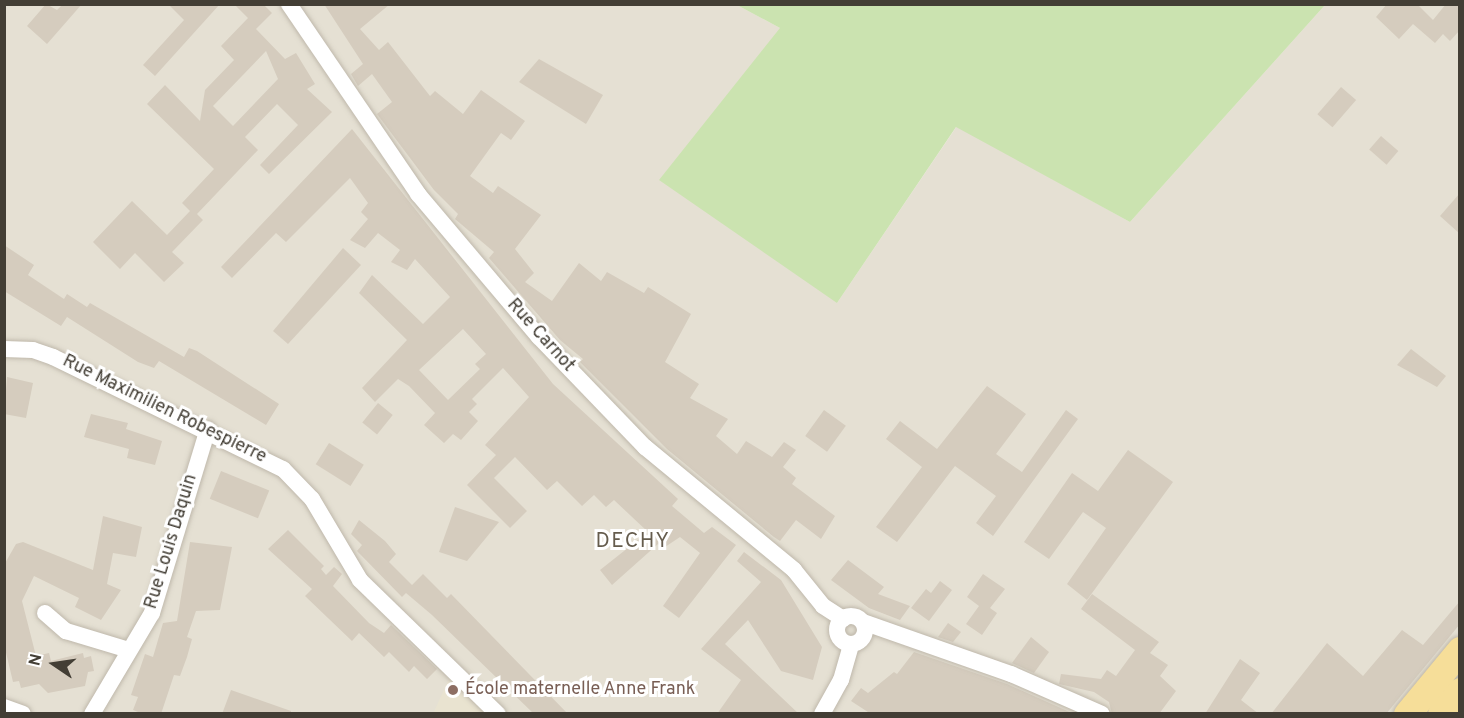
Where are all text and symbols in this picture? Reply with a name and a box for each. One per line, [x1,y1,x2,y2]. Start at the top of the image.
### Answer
street label: Rue Carnot [502,295,578,377]
street label: Rue Maximilien Robespierre [59,351,269,469]
street label: Rue Louis Daquin [141,472,203,612]
district label: DECHY [596,529,670,555]
north arrow [24,634,84,694]
text: N [25,652,47,668]
place label: École maternelle Anne Frank [465,679,696,701]
marker: École maternelle Anne Frank [446,683,460,697]

